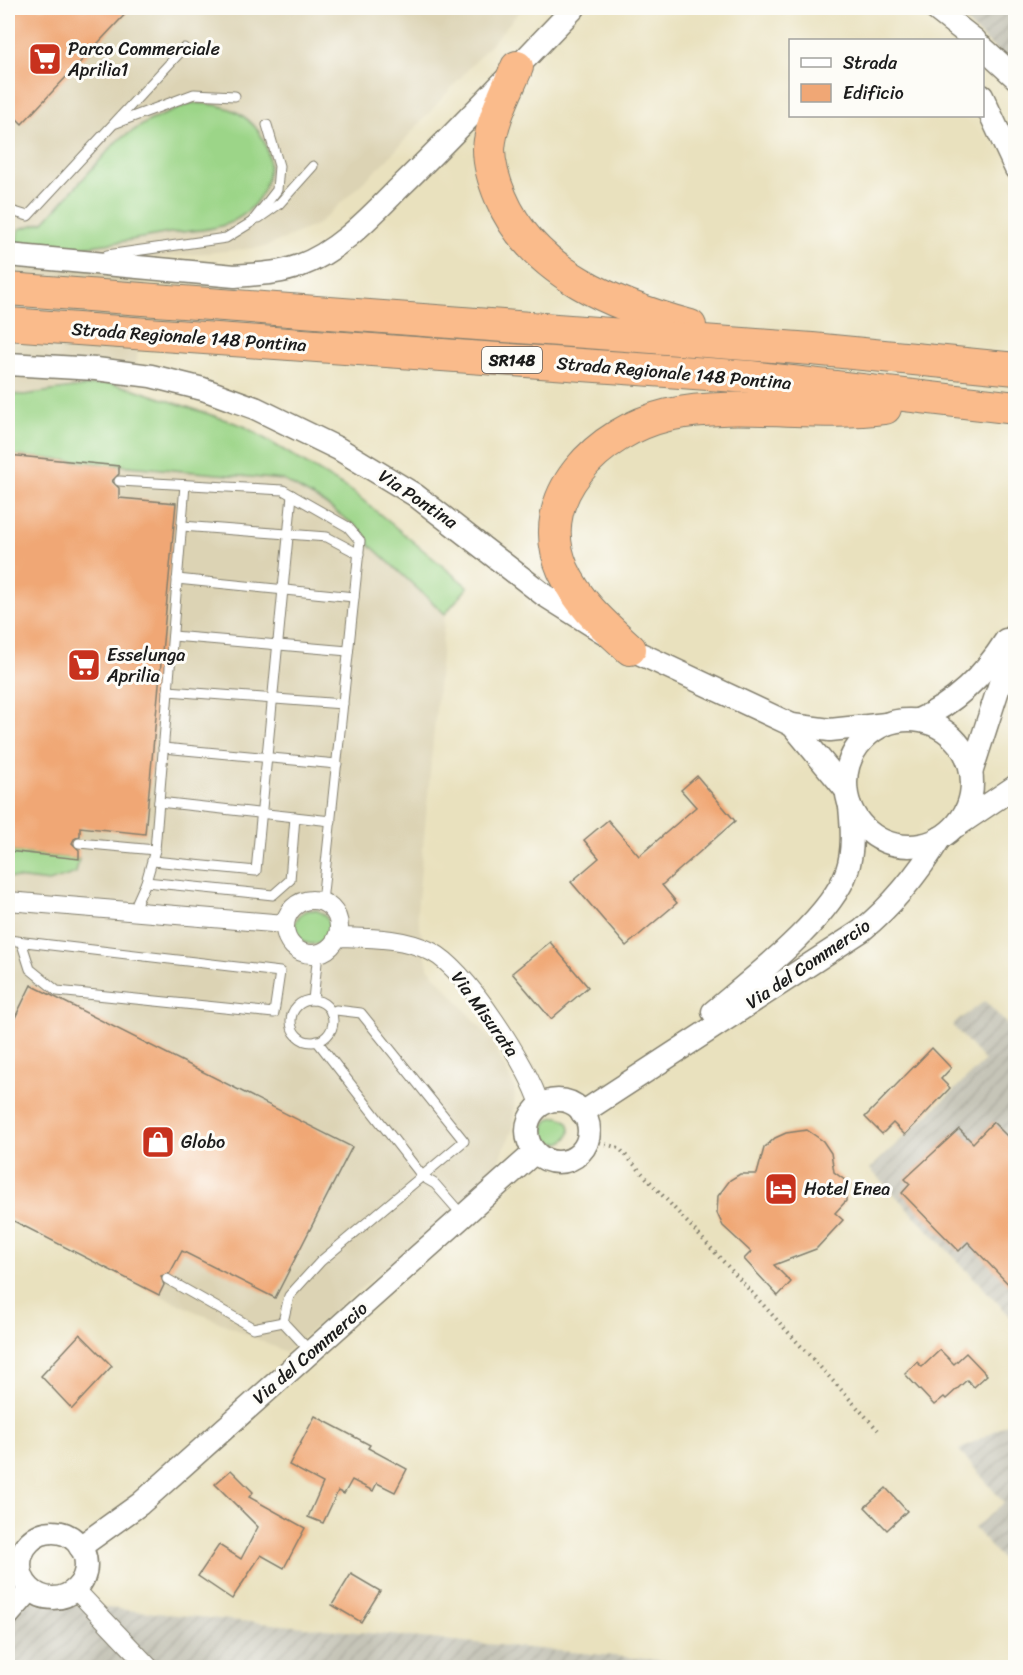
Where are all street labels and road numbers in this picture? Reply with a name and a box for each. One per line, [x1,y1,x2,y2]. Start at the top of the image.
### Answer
street label: Strada Regionale 148 Pontina [71,313,307,361]
road number: SR148 [482,347,542,373]
street label: Strada Regionale 148 Pontina [555,347,793,399]
street label: Via Pontina [372,461,465,538]
street label: Via del Commercio [739,910,877,1018]
street label: Via Misurata [443,964,527,1064]
street label: Via del Commercio [245,1293,375,1413]

